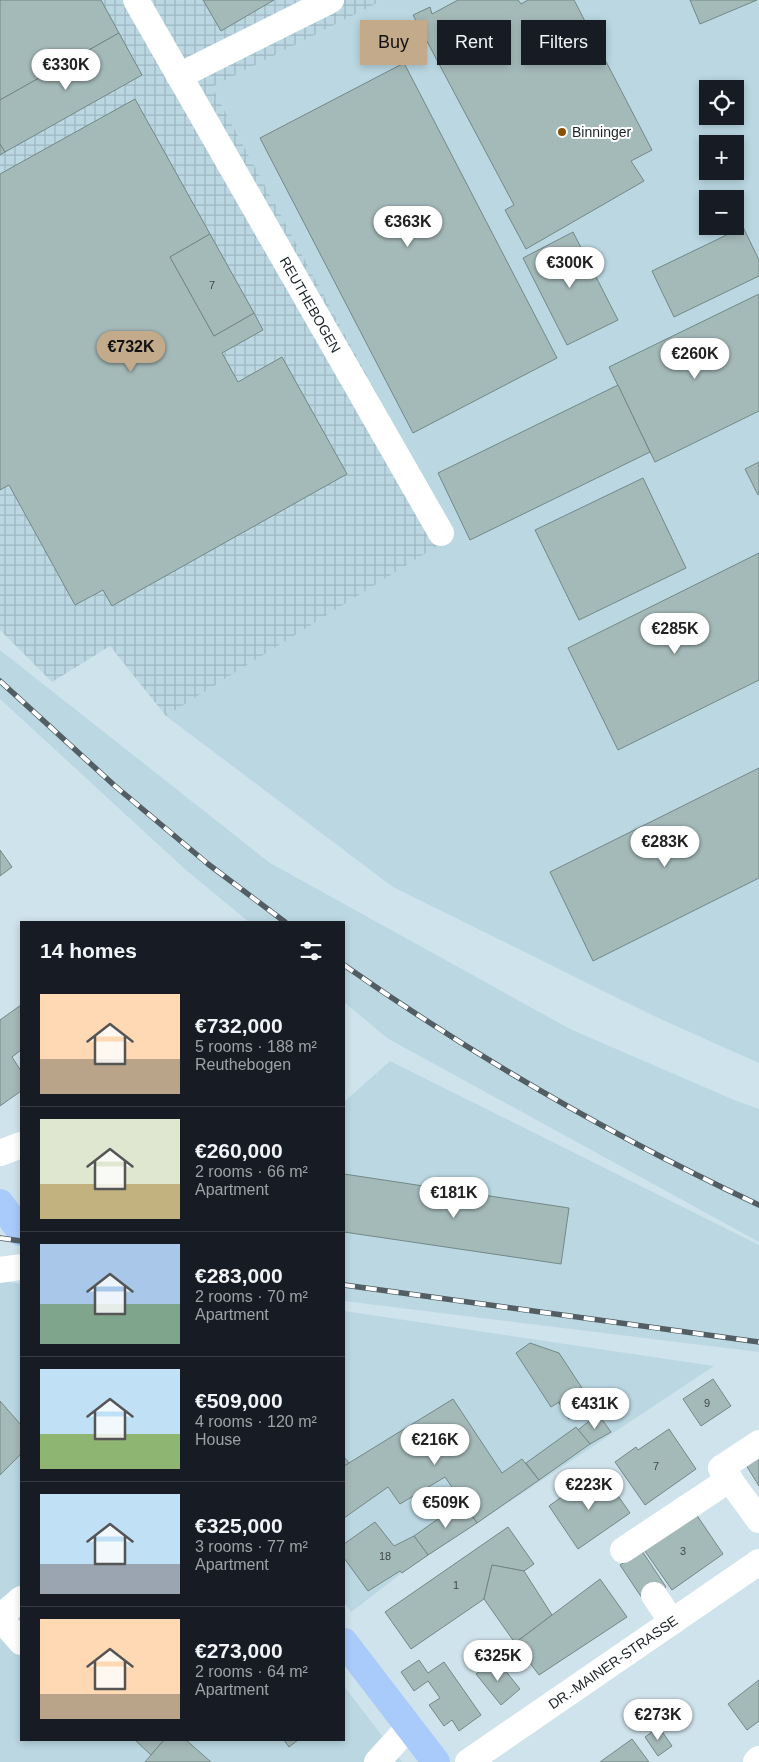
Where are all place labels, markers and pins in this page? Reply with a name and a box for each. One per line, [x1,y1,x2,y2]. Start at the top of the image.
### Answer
pin: €330K [31,48,101,91]
place label: Binninger [572,124,631,140]
marker: Binninger [556,126,568,138]
pin: €363K [373,206,443,248]
pin: €300K [535,246,605,289]
pin: €732K [96,330,166,373]
pin: €260K [660,338,730,380]
pin: €285K [640,612,710,655]
pin: €283K [630,826,700,868]
pin: €181K [419,1176,489,1219]
pin: €431K [560,1388,630,1430]
pin: €216K [400,1424,470,1466]
pin: €223K [554,1468,624,1511]
pin: €509K [411,1486,481,1529]
pin: €325K [463,1640,533,1682]
pin: €273K [623,1698,693,1741]

